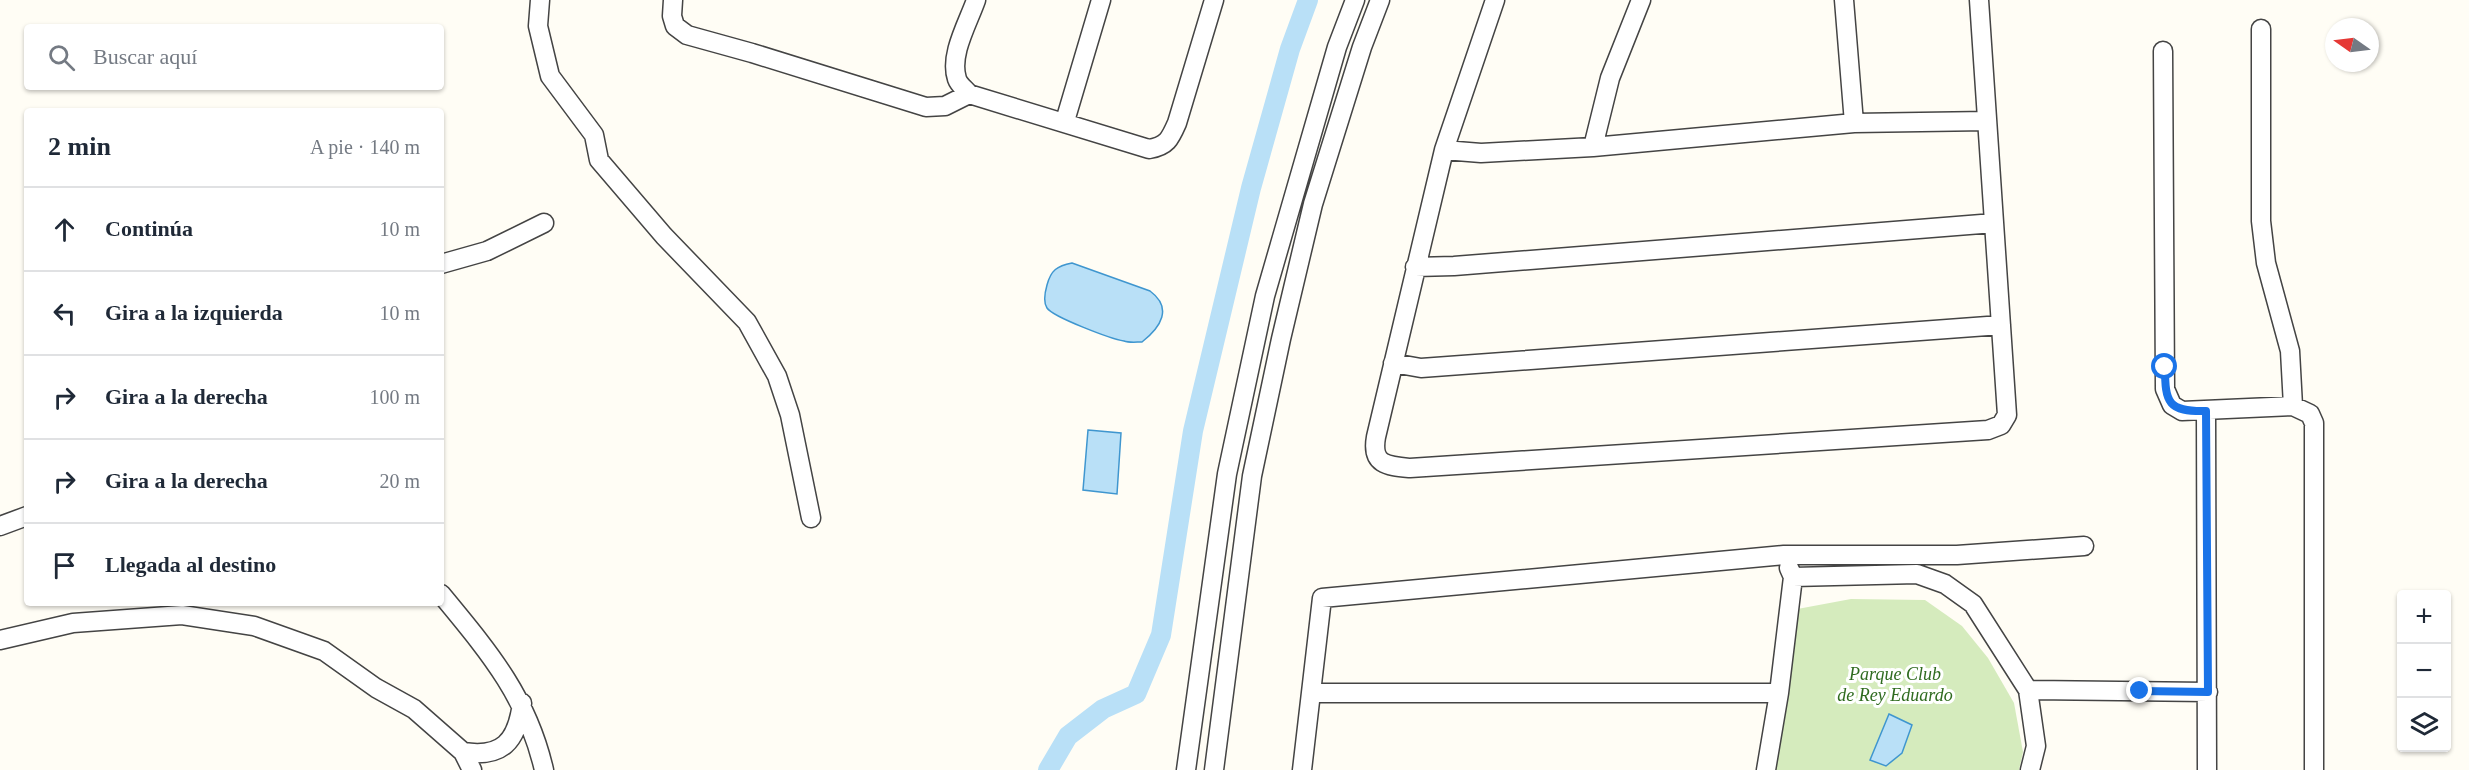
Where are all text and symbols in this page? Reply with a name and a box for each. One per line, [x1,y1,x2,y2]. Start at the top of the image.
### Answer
north arrow [2325,18,2379,72]
search box [24,24,444,90]
icon: search [45,41,78,74]
text: Buscar aquí [93,44,197,69]
text: 2 min [48,132,111,161]
text: A pie · 140 m [310,136,420,158]
icon: ahead [48,213,81,246]
text: Continúa [105,216,193,241]
text: 10 m [379,218,420,240]
icon: left [48,297,81,330]
text: Gira a la izquierda [105,300,283,325]
text: 10 m [379,302,420,324]
route start [2151,353,2177,379]
icon: right [48,381,81,414]
text: Gira a la derecha [105,384,268,409]
text: 100 m [369,386,420,408]
icon: right [48,465,81,498]
text: Gira a la derecha [105,468,268,493]
text: 20 m [379,470,420,492]
icon: arrive [48,549,81,582]
text: Llegada al destino [105,552,276,577]
map controls [2397,590,2451,752]
button: + [2397,590,2451,644]
button: − [2397,644,2451,698]
park label: Parque Club de Rey Eduardo [1837,664,1953,705]
route end [2126,677,2152,703]
button: layers [2397,698,2451,752]

